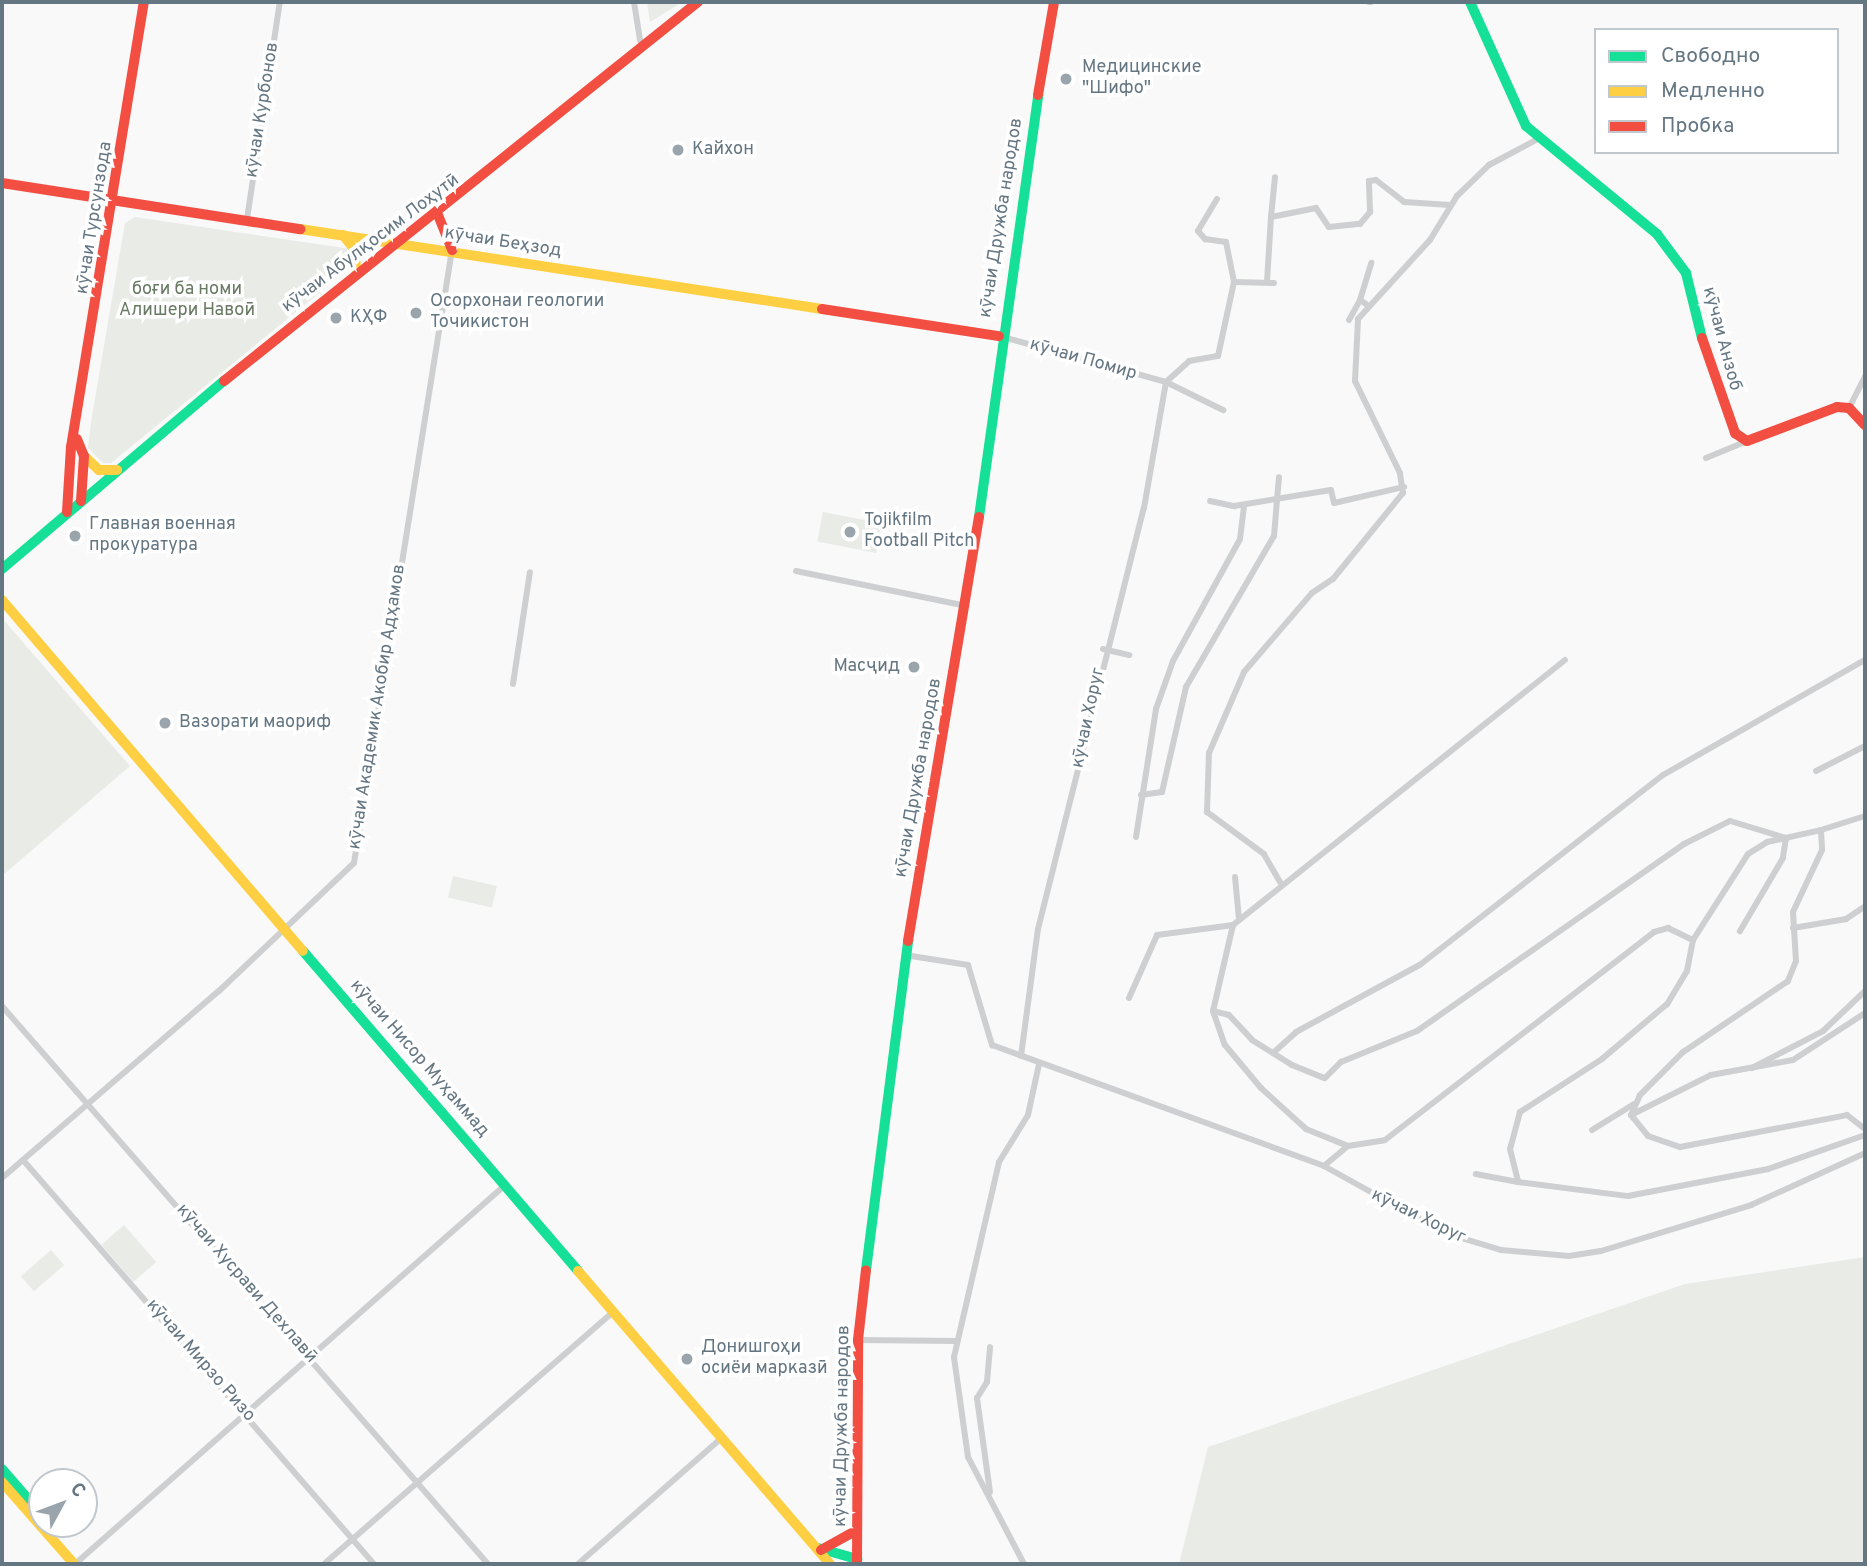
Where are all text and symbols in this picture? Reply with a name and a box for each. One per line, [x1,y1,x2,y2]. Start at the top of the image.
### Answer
legend [1594,28,1839,154]
street label: кӯчаи Курбонов [242,41,284,179]
text: Свободно [1661,43,1760,70]
place label: Медицинские "Шифо" [1082,58,1201,100]
marker: Медицинские "Шифо" [1056,69,1076,89]
text: Медленно [1661,78,1765,105]
text: Пробка [1661,113,1734,140]
street label: кӯчаи Дружба народов [976,117,1028,319]
place label: Кайхон [692,139,754,161]
street label: кӯчаи Турсунзода [72,140,118,296]
marker: Кайхон [670,142,686,158]
street label: кӯчаи Абулқосим Лоҳутӣ [278,170,464,318]
street label: кӯчаи Беҳзод [443,223,563,263]
park label: боғи ба номи Алишери Навоӣ [119,280,255,322]
street label: кӯчаи Анзоб [1697,284,1745,394]
place label: Осорхонаи геологии Точикистон [430,292,604,334]
marker: Осорхонаи геологии Точикистон [408,305,424,321]
place label: КҲФ [350,307,387,329]
marker: КҲФ [328,310,344,326]
street label: кӯчаи Помир [1027,334,1139,386]
place label: Tojikfilm Football Pitch [864,511,974,554]
place label: Главная военная прокуратура [89,515,236,558]
marker: Tojikfilm Football Pitch [842,524,858,540]
marker: Главная военная прокуратура [67,528,83,544]
street label: кӯчаи Академик Акобир Адҳамов [345,562,411,852]
place label: Масҷид [833,656,900,678]
marker: Масҷид [906,659,922,675]
street label: кӯчаи Хоруг [1068,666,1110,770]
street label: кӯчаи Дружба народов [891,677,947,879]
place label: Вазорати маориф [179,712,331,734]
marker: Вазорати маориф [157,715,173,731]
street label: кӯчаи Нисор Муҳаммад [345,976,493,1142]
street label: кӯчаи Хоруг [1367,1185,1469,1249]
street label: кӯчаи Хусрави Дехлавӣ [171,1200,321,1368]
street label: кӯчаи Мирзо Ризо [141,1295,259,1427]
street label: кӯчаи Дружба народов [830,1325,856,1527]
place label: Донишгоҳи осиёи марказӣ [701,1338,828,1380]
marker: Донишгоҳи осиёи марказӣ [679,1351,695,1367]
north arrow [28,1468,98,1538]
text: С [64,1478,90,1503]

